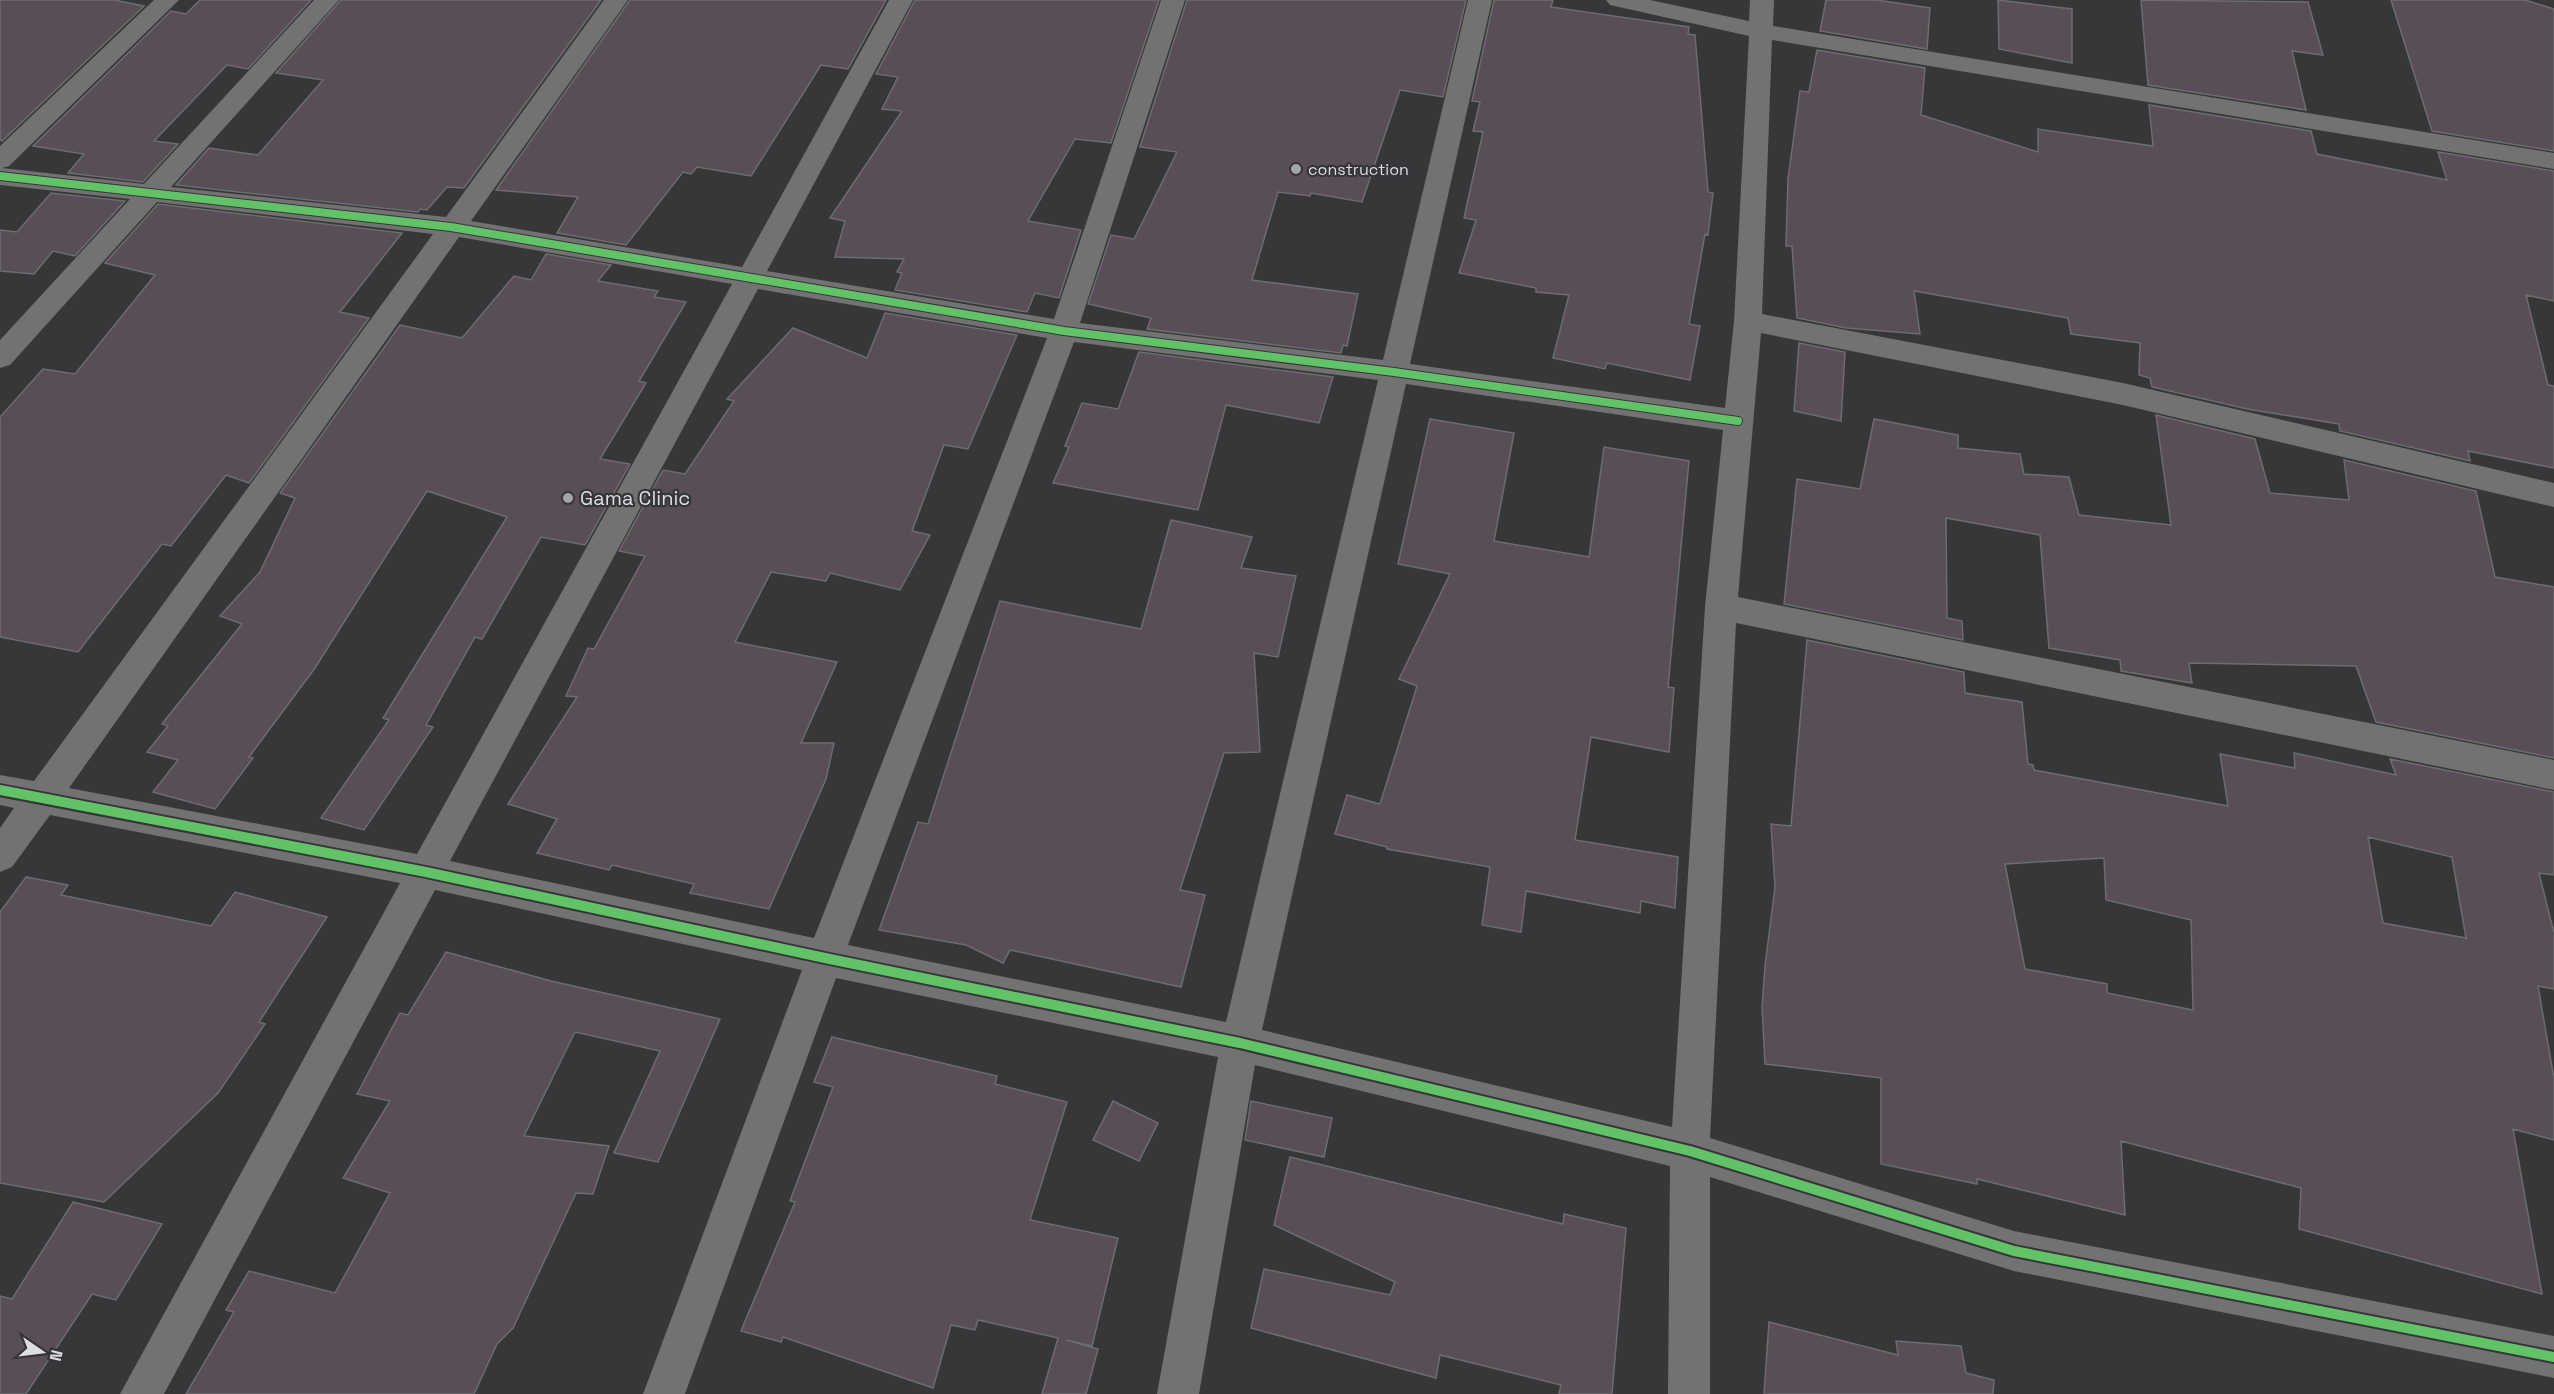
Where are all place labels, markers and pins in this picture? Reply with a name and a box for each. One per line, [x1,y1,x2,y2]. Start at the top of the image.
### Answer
place label: construction [1308,159,1409,180]
marker: construction [1289,162,1303,176]
place label: Gama Clinic [580,485,690,511]
marker: Gama Clinic [561,491,575,505]

